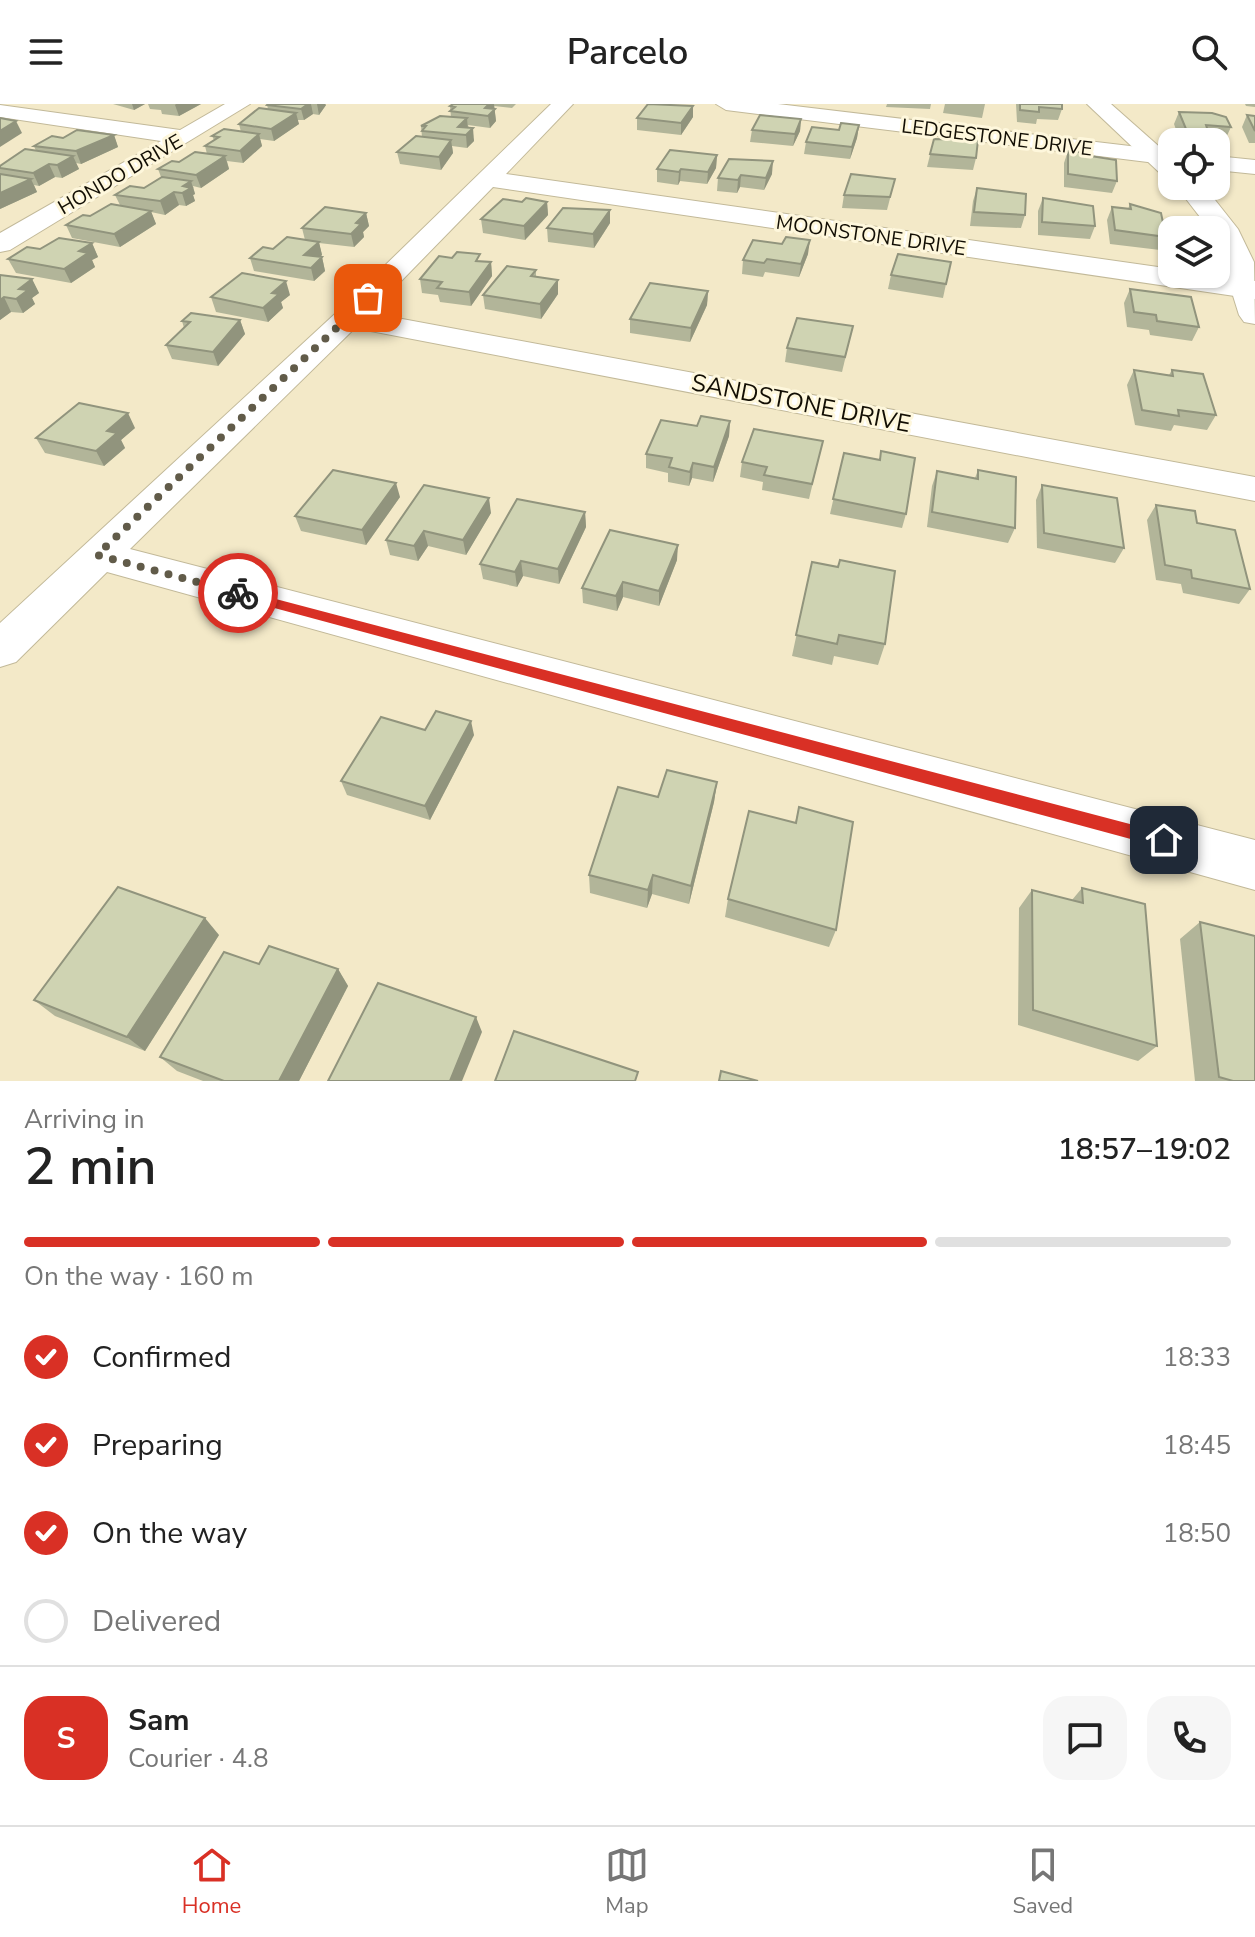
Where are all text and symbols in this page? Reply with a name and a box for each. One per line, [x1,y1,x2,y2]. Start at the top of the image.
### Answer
text: Parcelo [567,28,688,77]
icon: menu [24,30,68,74]
icon: search [1187,30,1231,74]
street label: LEDGESTONE DRIVE [900,112,1094,163]
street label: HONDO DRIVE [53,128,187,221]
map controls [1158,128,1230,288]
button: locate [1158,128,1230,200]
street label: MOONSTONE DRIVE [774,209,968,262]
button: layers [1158,216,1230,288]
pin [334,264,402,332]
icon: bag [346,276,390,320]
street label: SANDSTONE DRIVE [689,366,913,440]
courier [198,553,278,633]
icon: bike [216,571,260,615]
pin [1130,806,1198,874]
icon: home [1142,818,1186,862]
text: Arriving in [24,1102,145,1137]
text: 18:57–19:02 [1058,1129,1231,1170]
text: 2 min [24,1131,157,1202]
text: On the way · 160 m [24,1259,253,1294]
icon: check [24,1335,68,1379]
text: Confirmed [92,1337,232,1378]
text: 18:33 [1163,1340,1231,1375]
icon: check [24,1423,68,1467]
text: Preparing [92,1425,223,1466]
text: 18:45 [1163,1428,1231,1463]
icon: check [24,1511,68,1555]
text: On the way [92,1513,247,1554]
text: 18:50 [1163,1516,1231,1551]
text: Delivered [92,1601,221,1642]
button: chat [1043,1696,1127,1780]
button: phone [1147,1696,1231,1780]
text: Sam [128,1700,190,1741]
text: S [57,1718,75,1759]
text: Courier · 4.8 [128,1741,269,1776]
tab: Home [182,1843,241,1921]
tab: Map [605,1843,649,1921]
tab: Saved [1012,1843,1073,1921]

